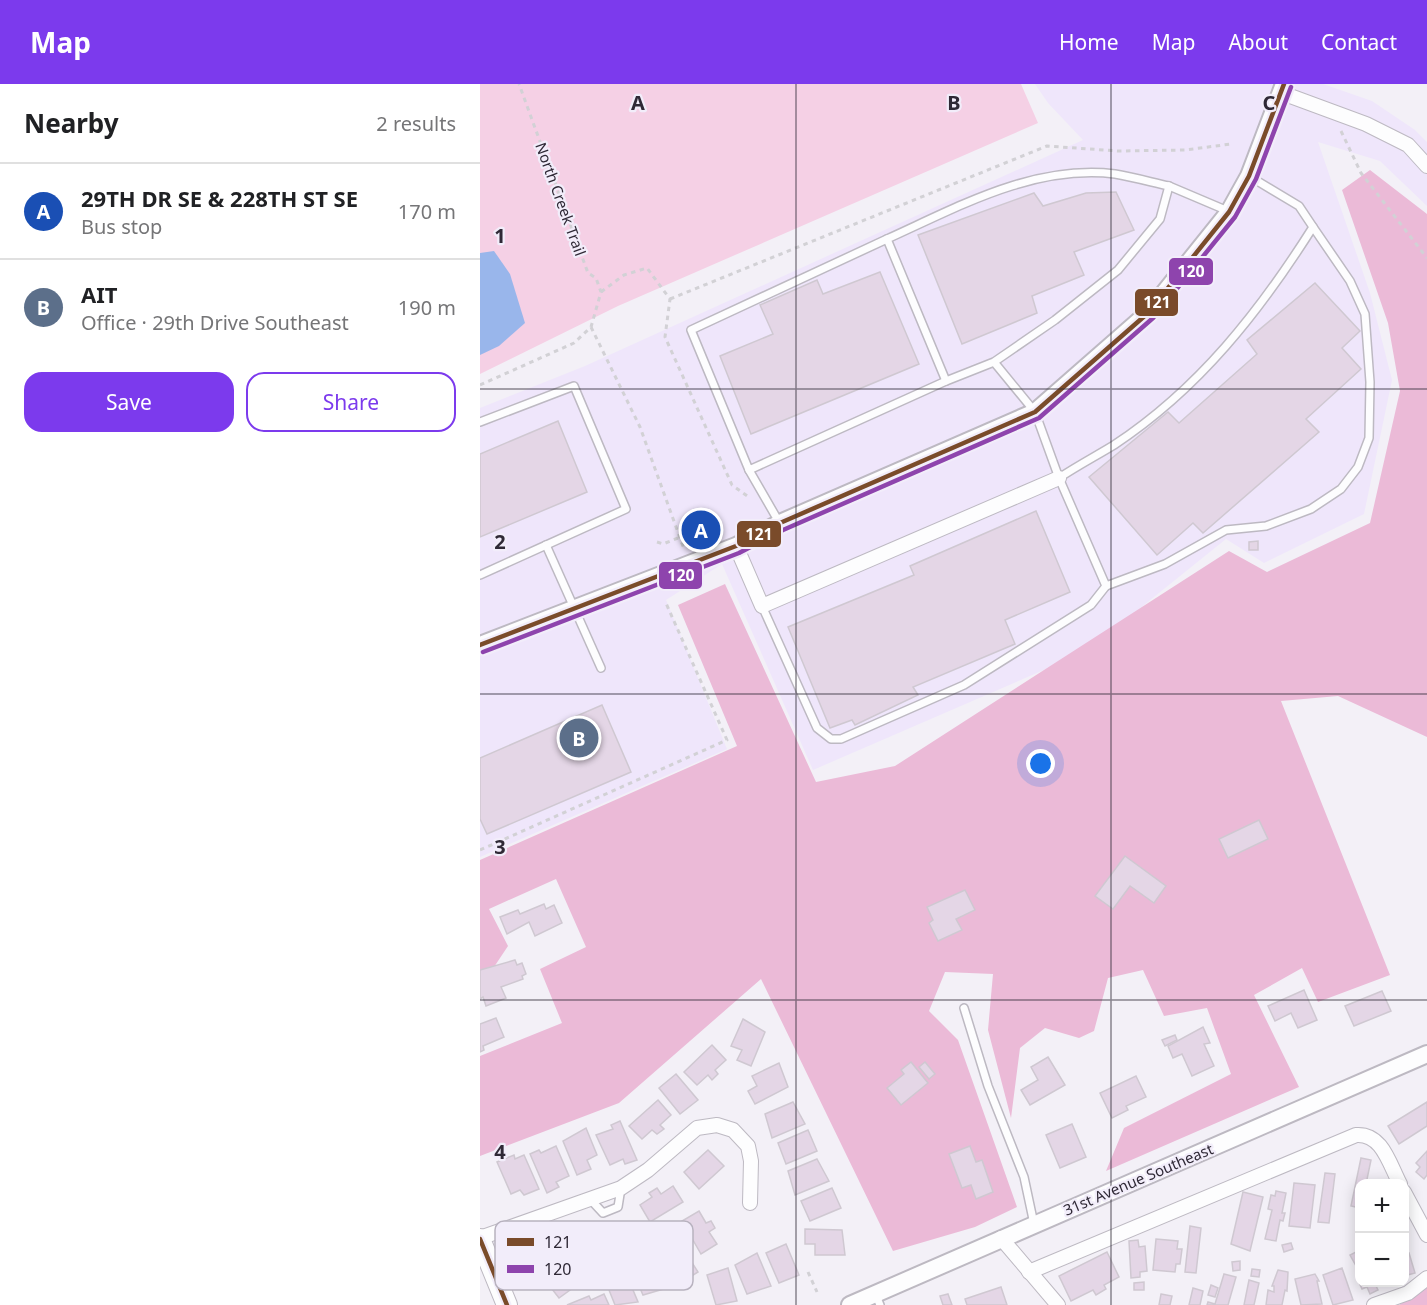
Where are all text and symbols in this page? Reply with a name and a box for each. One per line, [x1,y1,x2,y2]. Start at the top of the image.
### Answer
text: Map [30,23,91,61]
text: Home [1059,28,1119,56]
text: Map [1152,28,1195,56]
text: About [1228,28,1288,56]
text: Contact [1321,28,1397,56]
text: A [631,89,645,116]
text: B [947,89,961,116]
text: C [1263,89,1276,116]
text: Nearby [24,105,119,141]
text: 2 results [376,110,456,137]
street label: North Creek Trail [531,140,591,258]
text: 29TH DR SE & 228TH ST SE [81,183,358,213]
text: A [37,198,50,225]
text: 170 m [398,198,456,225]
text: Bus stop [81,213,162,240]
text: 1 [494,222,506,249]
line badge: 120 [1168,257,1214,286]
text: 120 [1177,260,1205,282]
text: AIT [81,279,117,309]
line badge: 121 [1134,288,1179,317]
text: 121 [1143,291,1171,313]
text: B [37,294,50,321]
text: 190 m [398,294,456,321]
text: Office · 29th Drive Southeast [81,309,349,336]
button: Save [24,372,234,432]
button: Share [246,372,456,432]
pin: A [682,508,720,552]
line badge: 121 [736,520,782,548]
text: 121 [745,523,773,545]
text: 2 [494,528,506,555]
line badge: 120 [658,561,703,590]
text: 120 [667,564,695,586]
pin: B [560,716,598,760]
your location [1026,749,1055,778]
text: 3 [494,833,506,860]
text: 4 [494,1138,506,1165]
street label: 31st Avenue Southeast [1060,1138,1217,1220]
map controls [1355,1179,1409,1287]
button: + [1355,1179,1409,1233]
legend [495,1221,693,1290]
text: 121 [544,1231,571,1253]
button: − [1355,1233,1409,1287]
text: 120 [544,1258,571,1280]

